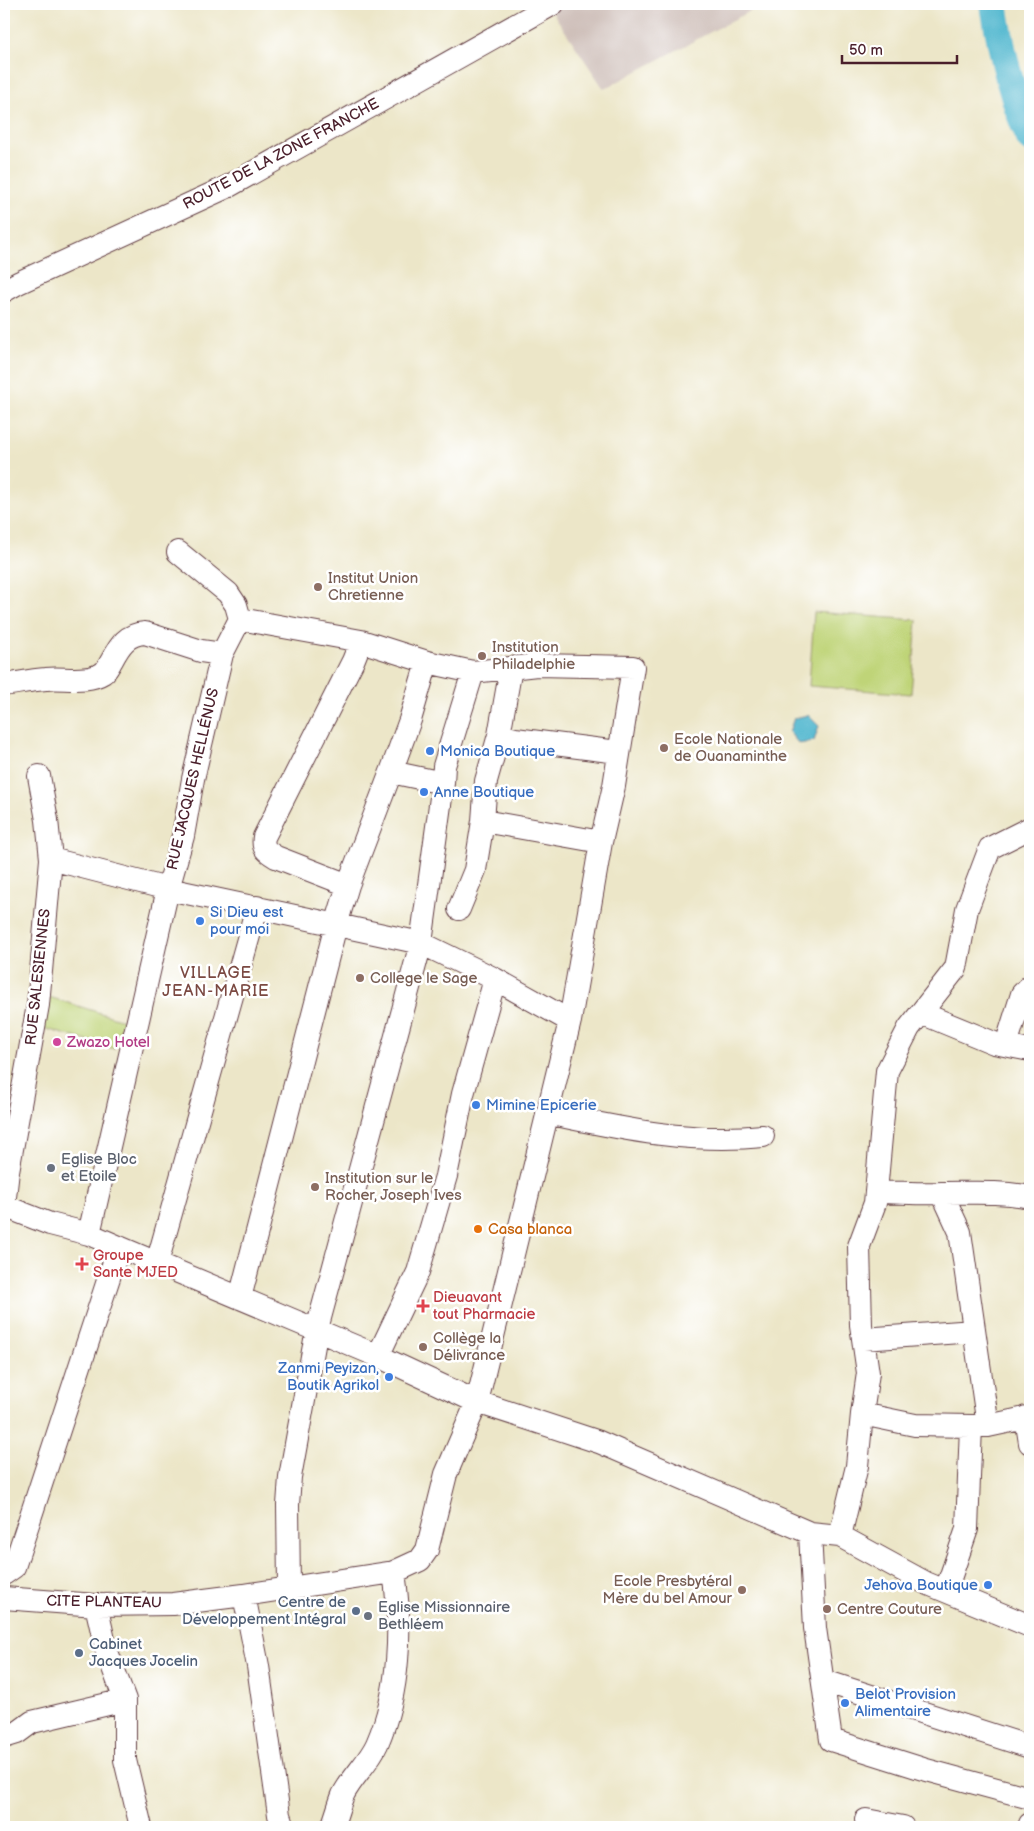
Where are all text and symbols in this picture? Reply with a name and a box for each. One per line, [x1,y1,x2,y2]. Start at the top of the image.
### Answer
scale bar [842,32,956,64]
text: 50 m [849,41,883,60]
street label: ROUTE DE LA ZONE FRANCHE [180,94,382,214]
place label: Institut Union Chretienne [328,569,418,605]
marker: Institut Union Chretienne [312,581,324,593]
place label: Institution Philadelphie [492,638,575,674]
marker: Institution Philadelphie [476,650,488,662]
street label: RUE JACQUES HELLÉNUS [163,686,223,872]
place label: Ecole Nationale de Ouanaminthe [674,730,787,766]
place label: Monica Boutique [440,742,555,761]
marker: Ecole Nationale de Ouanaminthe [658,742,670,754]
marker: Monica Boutique [424,745,436,757]
place label: Anne Boutique [434,783,534,802]
marker: Anne Boutique [418,786,430,798]
place label: Si Dieu est pour moi [210,903,284,939]
street label: RUE SALESIENNES [21,908,55,1046]
marker: Si Dieu est pour moi [194,915,206,927]
district label: VILLAGE JEAN-MARIE [162,964,270,1001]
place label: College le Sage [370,969,477,988]
marker: College le Sage [354,972,366,984]
place label: Zwazo Hotel [66,1033,150,1052]
marker: Zwazo Hotel [51,1036,63,1048]
place label: Mimine Epicerie [486,1096,597,1115]
marker: Mimine Epicerie [470,1099,482,1111]
place label: Eglise Bloc et Etoile [61,1150,137,1186]
marker: Eglise Bloc et Etoile [45,1162,57,1174]
place label: Institution sur le Rocher, Joseph Ives [325,1169,462,1205]
marker: Institution sur le Rocher, Joseph Ives [309,1181,321,1193]
place label: Casa blanca [488,1220,572,1239]
marker: Casa blanca [472,1223,484,1235]
place label: Groupe Sante MJED [93,1246,178,1282]
marker: Groupe Sante MJED [75,1257,89,1271]
place label: Dieuavant tout Pharmacie [433,1288,536,1324]
marker: Dieuavant tout Pharmacie [417,1300,429,1312]
place label: Collège la Délivrance [433,1329,505,1365]
marker: Collège la Délivrance [417,1341,429,1353]
place label: Zanmi Peyizan, Boutik Agrikol [277,1359,379,1395]
marker: Zanmi Peyizan, Boutik Agrikol [383,1371,395,1383]
place label: Ecole Presbytéral Mère du bel Amour [603,1572,733,1608]
place label: Jehova Boutique [864,1576,978,1595]
marker: Jehova Boutique [982,1579,994,1591]
marker: Ecole Presbytéral Mère du bel Amour [736,1584,748,1596]
street label: CITE PLANTEAU [46,1591,162,1613]
place label: Centre de Développement Intégral [182,1593,346,1629]
place label: Eglise Missionnaire Bethléem [378,1598,510,1634]
place label: Centre Couture [837,1600,942,1619]
marker: Centre Couture [821,1603,833,1615]
marker: Centre de Développement Intégral [350,1605,362,1617]
marker: Eglise Missionnaire Bethléem [362,1610,374,1622]
place label: Cabinet Jacques Jocelin [89,1635,198,1671]
marker: Cabinet Jacques Jocelin [73,1647,85,1659]
place label: Belot Provision Alimentaire [855,1685,956,1721]
marker: Belot Provision Alimentaire [839,1697,851,1709]

